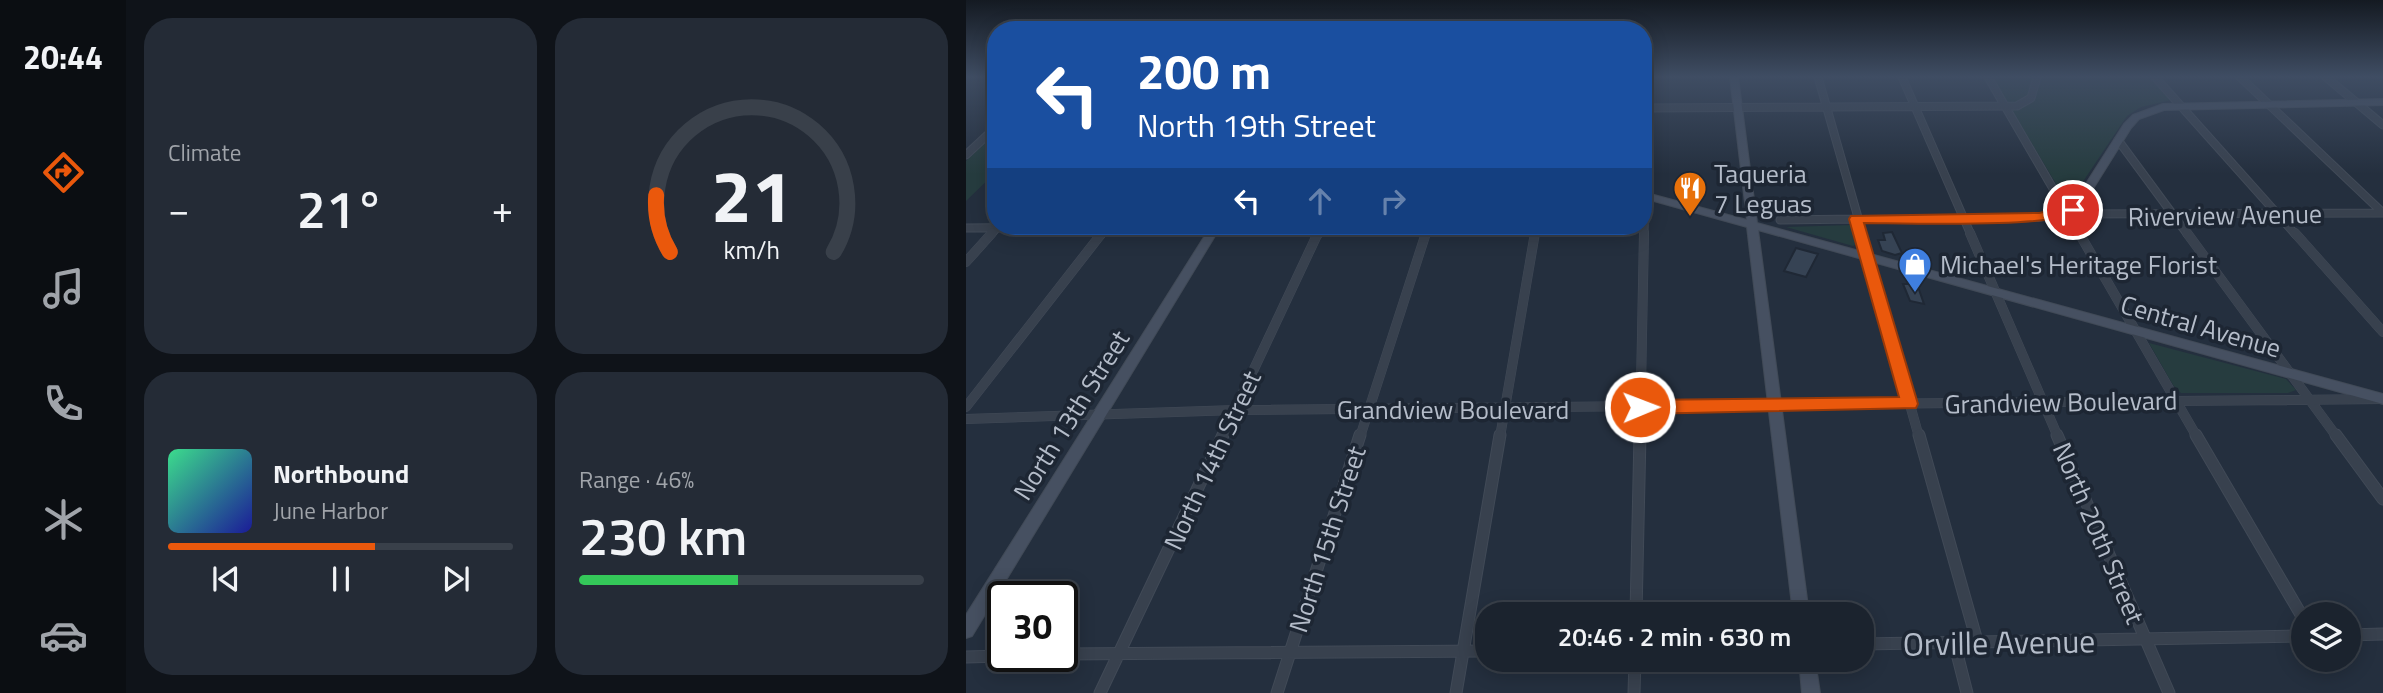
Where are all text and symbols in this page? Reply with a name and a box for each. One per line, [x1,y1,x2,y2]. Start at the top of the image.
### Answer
text: 20:44 [23,33,103,81]
text: 200 m [1137,33,1271,108]
icon: left [1022,49,1113,140]
text: North 19th Street [1137,101,1376,149]
text: Climate [168,135,241,170]
text: 21 [711,140,792,250]
icon: directions [39,148,88,197]
place label: Taqueria 7 Leguas [1714,154,1812,223]
text: 21° [297,169,384,248]
restaurant icon: Taqueria 7 Leguas [1671,169,1709,218]
text: − [168,180,189,238]
text: + [492,180,513,238]
pin [2043,180,2103,240]
icon: left [1228,182,1266,220]
icon: ahead [1301,182,1339,220]
icon: right [1374,182,1412,220]
icon: arrive [2054,191,2092,229]
street label: Riverview Avenue [2128,194,2322,236]
text: km/h [723,231,780,269]
shop icon: Michael's Heritage Florist [1896,245,1934,294]
place label: Michael's Heritage Florist [1940,245,2217,284]
icon: music [39,264,88,313]
street label: Central Avenue [2116,285,2286,367]
street label: North 13th Street [1003,322,1139,508]
street label: North 14th Street [1153,364,1271,556]
position arrow [1603,370,1677,444]
icon: phone [39,379,88,428]
street label: Grandview Boulevard [1944,380,2178,424]
street label: Grandview Boulevard [1337,390,1569,429]
street label: North 20th Street [2043,436,2155,630]
street label: North 15th Street [1278,441,1376,637]
text: Northbound [273,454,409,493]
text: Range · 46% [579,462,694,497]
text: June Harbor [273,493,388,528]
icon: climate [39,495,88,544]
text: 230 km [579,496,747,575]
icon: previous [207,560,245,598]
icon: pause [322,560,360,598]
icon: next [437,560,475,598]
speed limit sign: 30 [987,581,1078,672]
map controls [2291,602,2361,672]
button: layers [2291,602,2361,672]
icon: car [39,611,88,660]
street label: Orville Avenue [1902,616,2096,668]
text: 20:46 · 2 min · 630 m [1558,617,1791,656]

